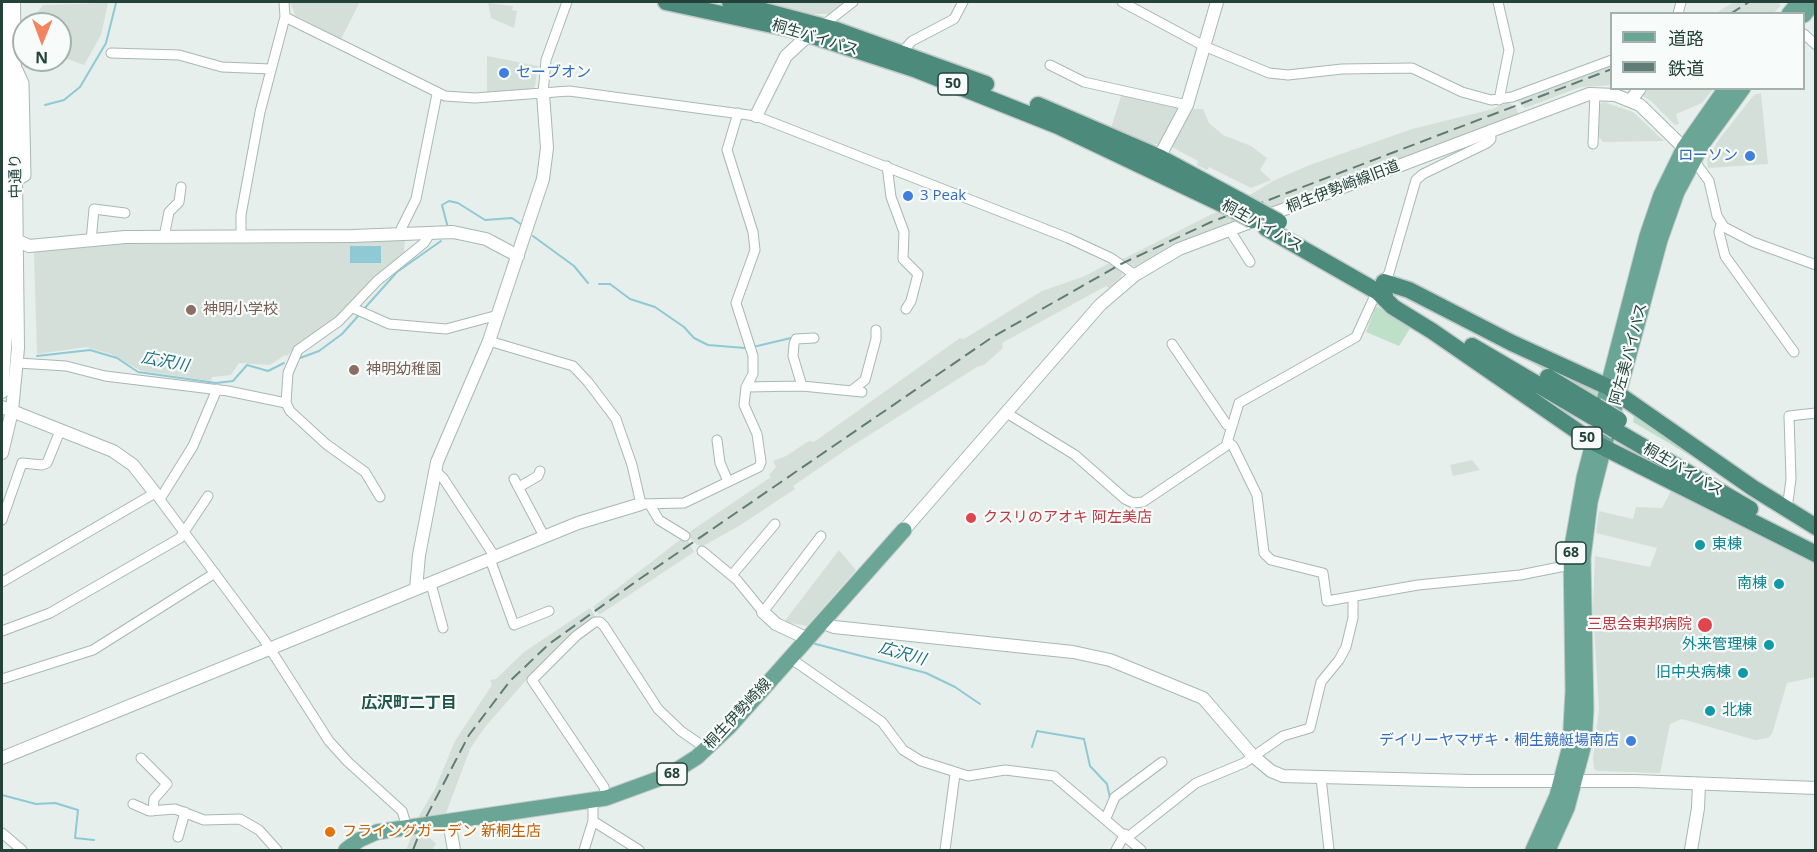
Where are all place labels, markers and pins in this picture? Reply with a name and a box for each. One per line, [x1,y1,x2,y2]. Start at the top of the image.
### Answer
place label: セーブオン [516,64,591,82]
marker: セーブオン [497,66,511,80]
place label: ローソン [1678,147,1738,165]
marker: ローソン [1743,149,1757,163]
place label: 3 Peak [920,187,966,205]
marker: 3 Peak [901,189,915,203]
place label: 神明小学校 [203,301,278,319]
marker: 神明小学校 [184,303,198,317]
place label: 神明幼稚園 [366,361,441,379]
marker: 神明幼稚園 [347,363,361,377]
place label: クスリのアオキ 阿左美店 [983,509,1152,527]
marker: クスリのアオキ 阿左美店 [964,511,978,525]
place label: 東棟 [1712,536,1742,554]
marker: 東棟 [1693,538,1707,552]
place label: 南棟 [1737,575,1767,593]
marker: 南棟 [1772,577,1786,591]
place label: 三思会東邦病院 [1587,616,1692,634]
marker: 三思会東邦病院 [1696,616,1714,634]
place label: 外来管理棟 [1682,636,1757,654]
marker: 外来管理棟 [1762,638,1776,652]
place label: 旧中央病棟 [1656,664,1731,682]
marker: 旧中央病棟 [1736,666,1750,680]
place label: 北棟 [1722,702,1752,720]
marker: 北棟 [1703,704,1717,718]
place label: デイリーヤマザキ・桐生競艇場南店 [1379,732,1619,750]
marker: デイリーヤマザキ・桐生競艇場南店 [1624,734,1638,748]
place label: フライングガーデン 新桐生店 [342,823,541,841]
marker: フライングガーデン 新桐生店 [323,825,337,839]

